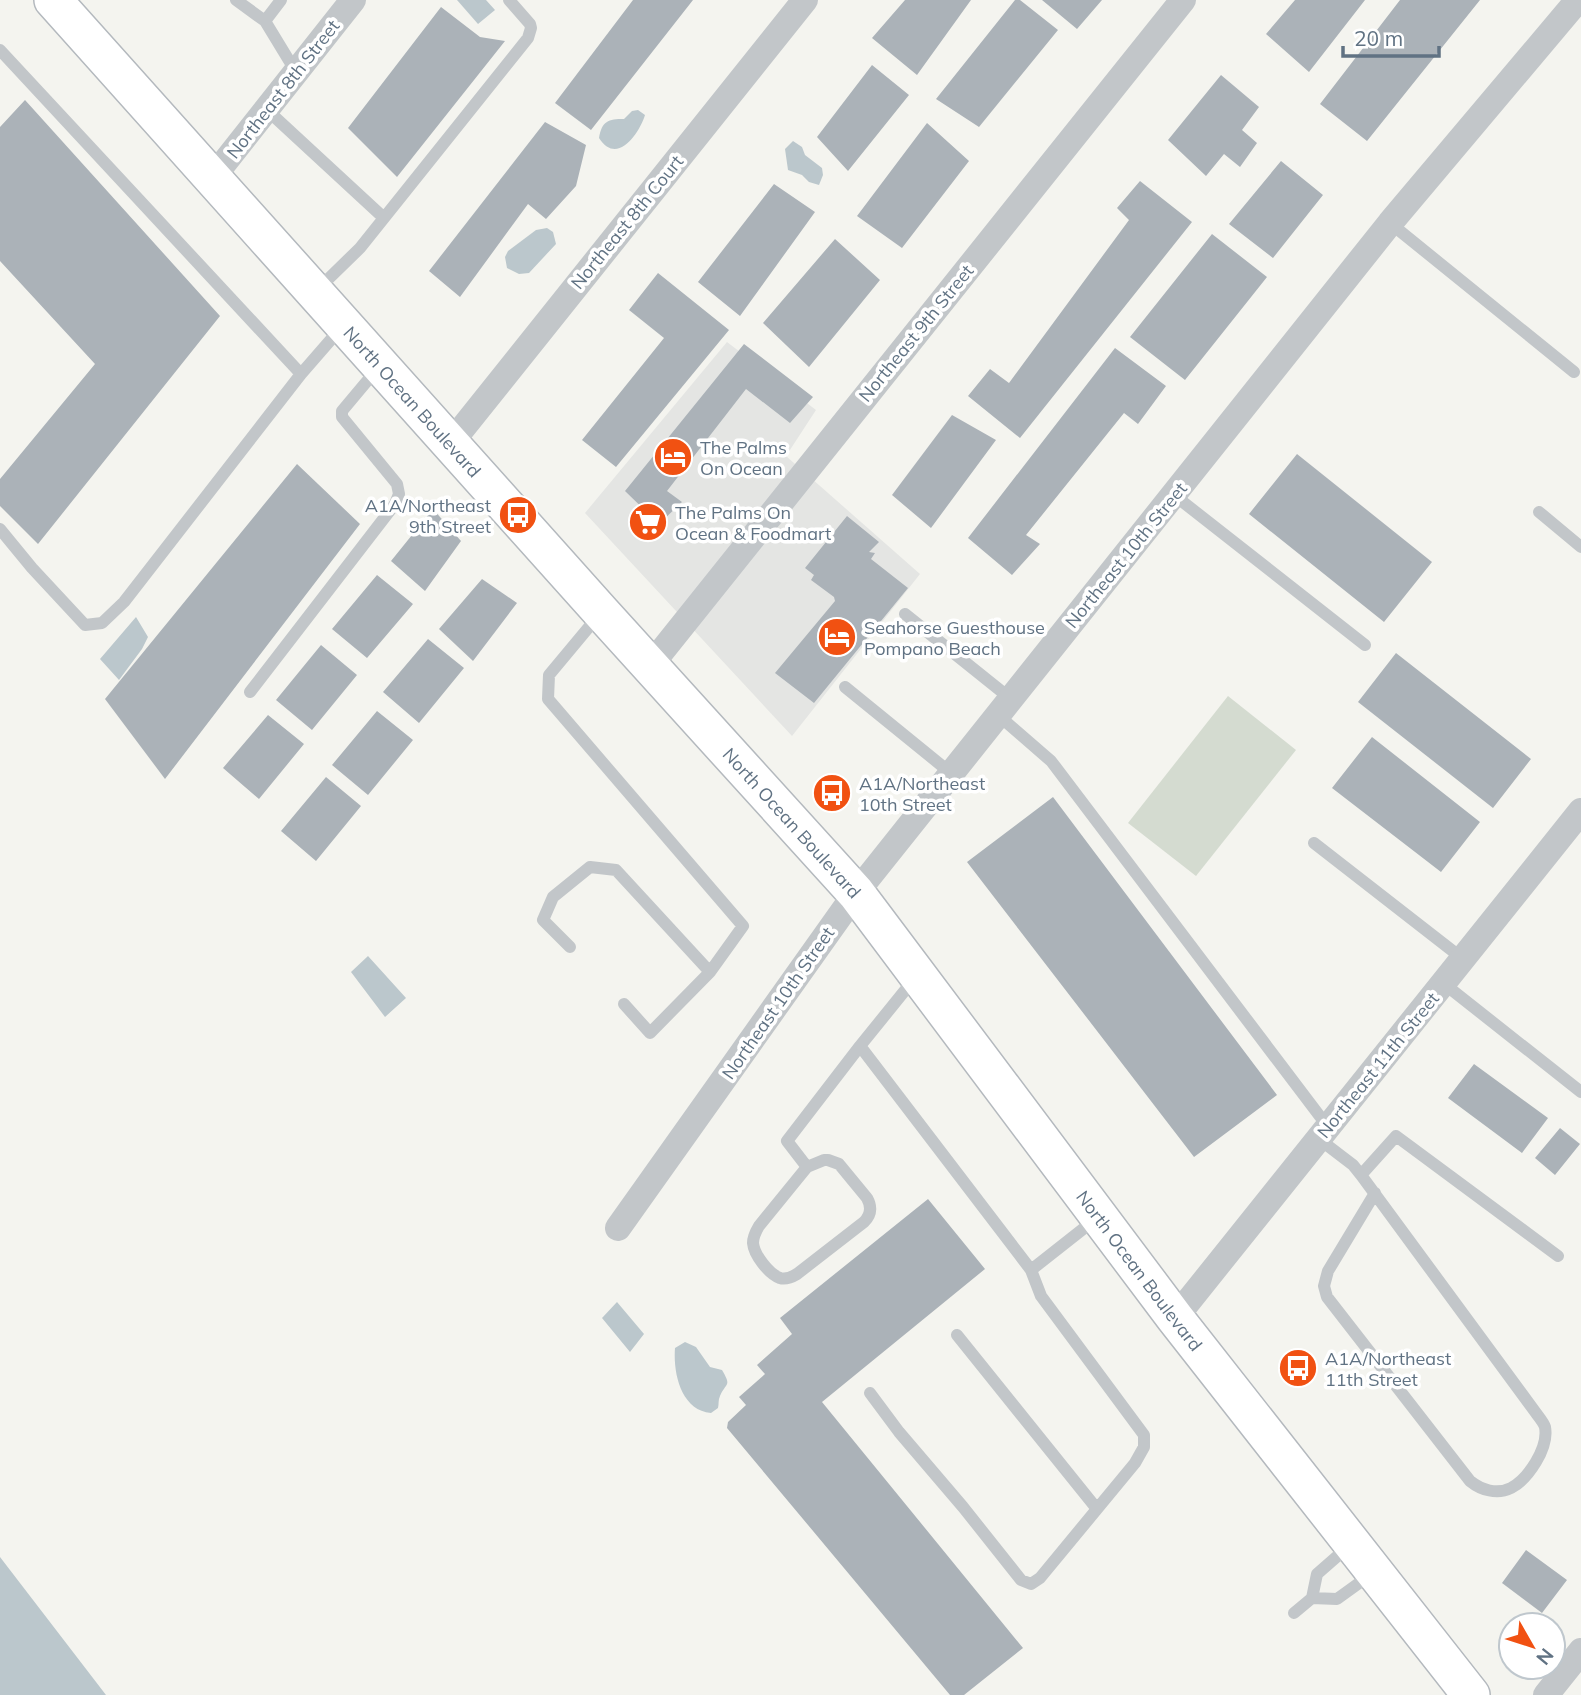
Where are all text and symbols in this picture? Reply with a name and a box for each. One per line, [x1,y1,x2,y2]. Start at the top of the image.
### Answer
scale bar [1343,14,1439,58]
street label: Northeast 8th Street [222,15,344,163]
text: 20 m [1354,25,1403,51]
street label: Northeast 8th Court [566,150,688,294]
street label: Northeast 9th Street [854,260,978,406]
street label: North Ocean Boulevard [339,321,486,482]
hotel icon: The Palms On Ocean [652,436,694,478]
place label: The Palms On Ocean [700,436,787,480]
street label: Northeast 10th Street [1060,477,1192,633]
place label: A1A/Northeast 9th Street [365,494,491,538]
bus stop icon: A1A/Northeast 9th Street [497,494,539,536]
supermarket icon: The Palms On Ocean & Foodmart [627,501,669,543]
place label: The Palms On Ocean & Foodmart [675,501,831,545]
hotel icon: Seahorse Guesthouse Pompano Beach [816,616,858,658]
place label: Seahorse Guesthouse Pompano Beach [864,616,1045,660]
street label: North Ocean Boulevard [718,743,866,903]
bus stop icon: A1A/Northeast 10th Street [811,772,853,814]
place label: A1A/Northeast 10th Street [859,772,985,816]
street label: Northeast 10th Street [717,922,839,1084]
street label: Northeast 11th Street [1312,987,1444,1143]
street label: North Ocean Boulevard [1072,1186,1208,1355]
bus stop icon: A1A/Northeast 11th Street [1277,1347,1319,1389]
place label: A1A/Northeast 11th Street [1325,1347,1451,1391]
north arrow [1497,1611,1567,1681]
text: N [1531,1644,1559,1670]

